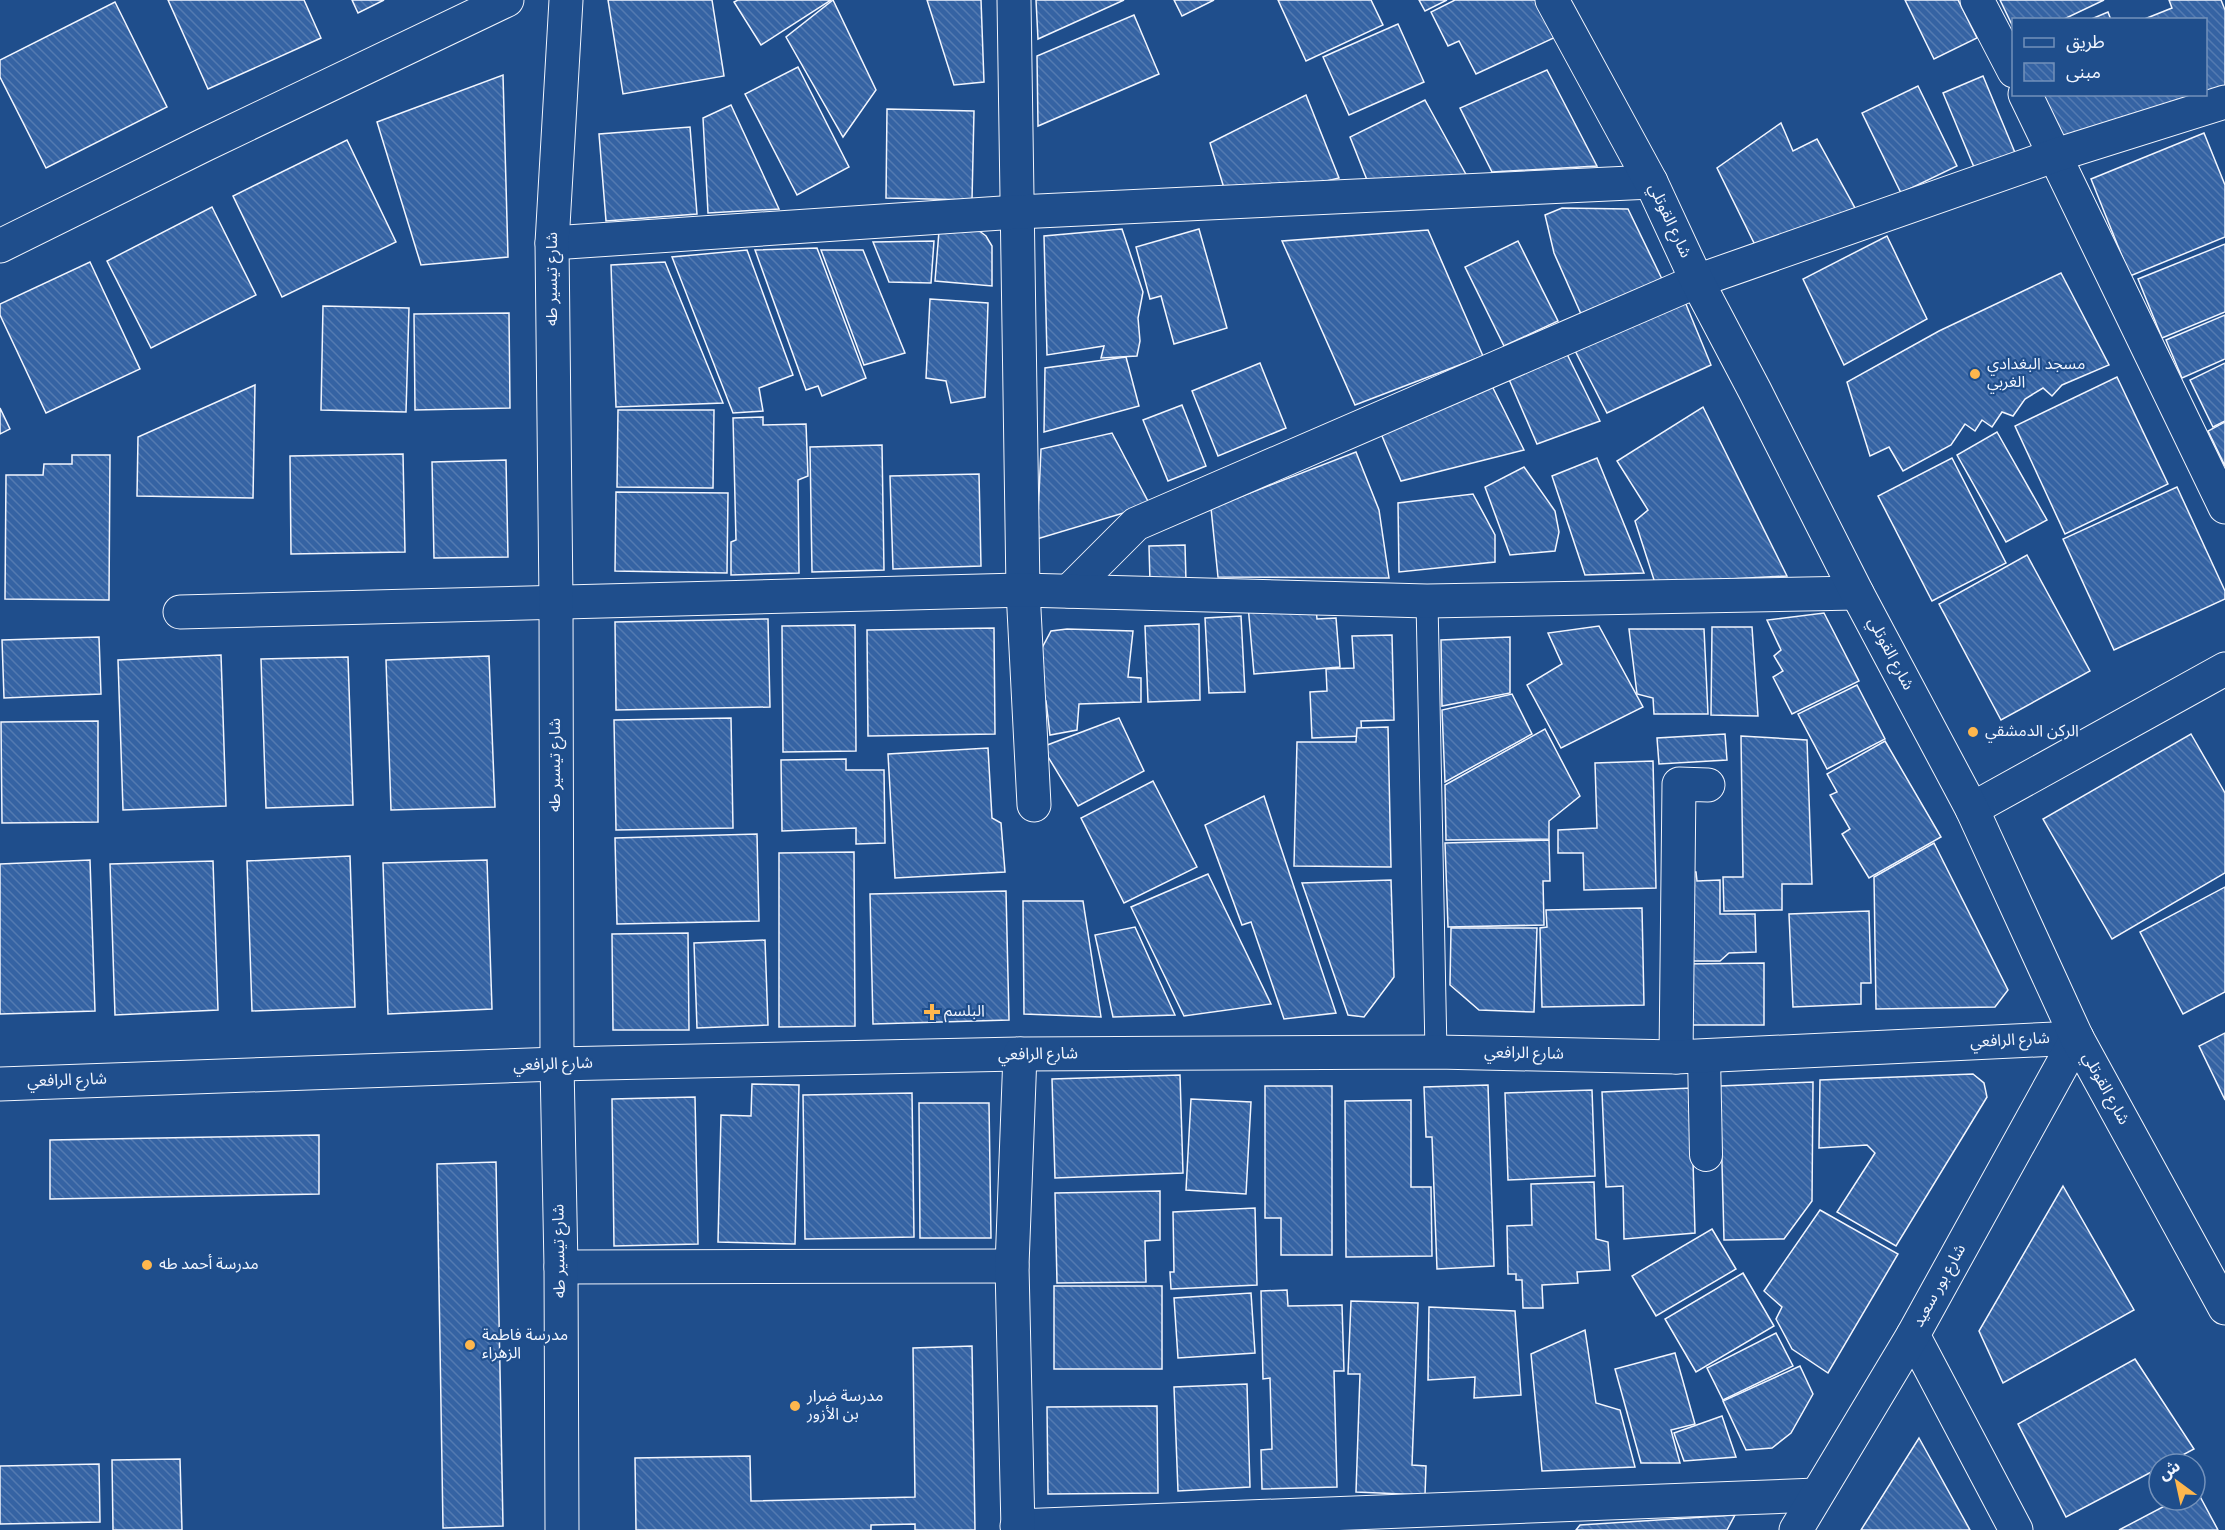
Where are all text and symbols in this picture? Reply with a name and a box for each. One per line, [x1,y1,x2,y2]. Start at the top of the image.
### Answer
legend [2012,18,2207,96]
text: طريق [2066,32,2105,55]
text: مبنى [2066,62,2101,85]
street label: شارع القوتلي [1642,181,1695,262]
street label: شارع تيسير طه [543,232,564,326]
place label: مسجد البغدادي الغربي [1987,355,2085,394]
marker: مسجد البغدادي الغربي [1968,367,1982,381]
street label: شارع القوتلي [1862,614,1918,694]
street label: شارع تيسير طه [546,718,567,812]
place label: الركن الدمشقي [1985,722,2079,743]
marker: الركن الدمشقي [1966,725,1980,739]
place label: البلسم [944,1002,985,1023]
marker: البلسم [925,1005,939,1019]
street label: شارع الرافعي [1970,1029,2050,1054]
street label: شارع الرافعي [1484,1043,1564,1066]
street label: شارع الرافعي [998,1044,1078,1067]
street label: شارع القوتلي [2076,1049,2133,1129]
street label: شارع الرافعي [513,1054,593,1077]
street label: شارع الرافعي [27,1070,107,1093]
street label: شارع تيسير طه [549,1204,572,1298]
street label: شارع بور سعيد [1909,1241,1972,1331]
place label: مدرسة أحمد طه [159,1254,259,1275]
marker: مدرسة أحمد طه [140,1258,154,1272]
place label: مدرسة فاطمة الزهراء [482,1326,568,1364]
marker: مدرسة فاطمة الزهراء [463,1338,477,1352]
place label: مدرسة ضرار بن الأزور [806,1387,883,1425]
marker: مدرسة ضرار بن الأزور [788,1399,802,1413]
north arrow [2147,1452,2207,1512]
text: ش [2155,1457,2185,1485]

